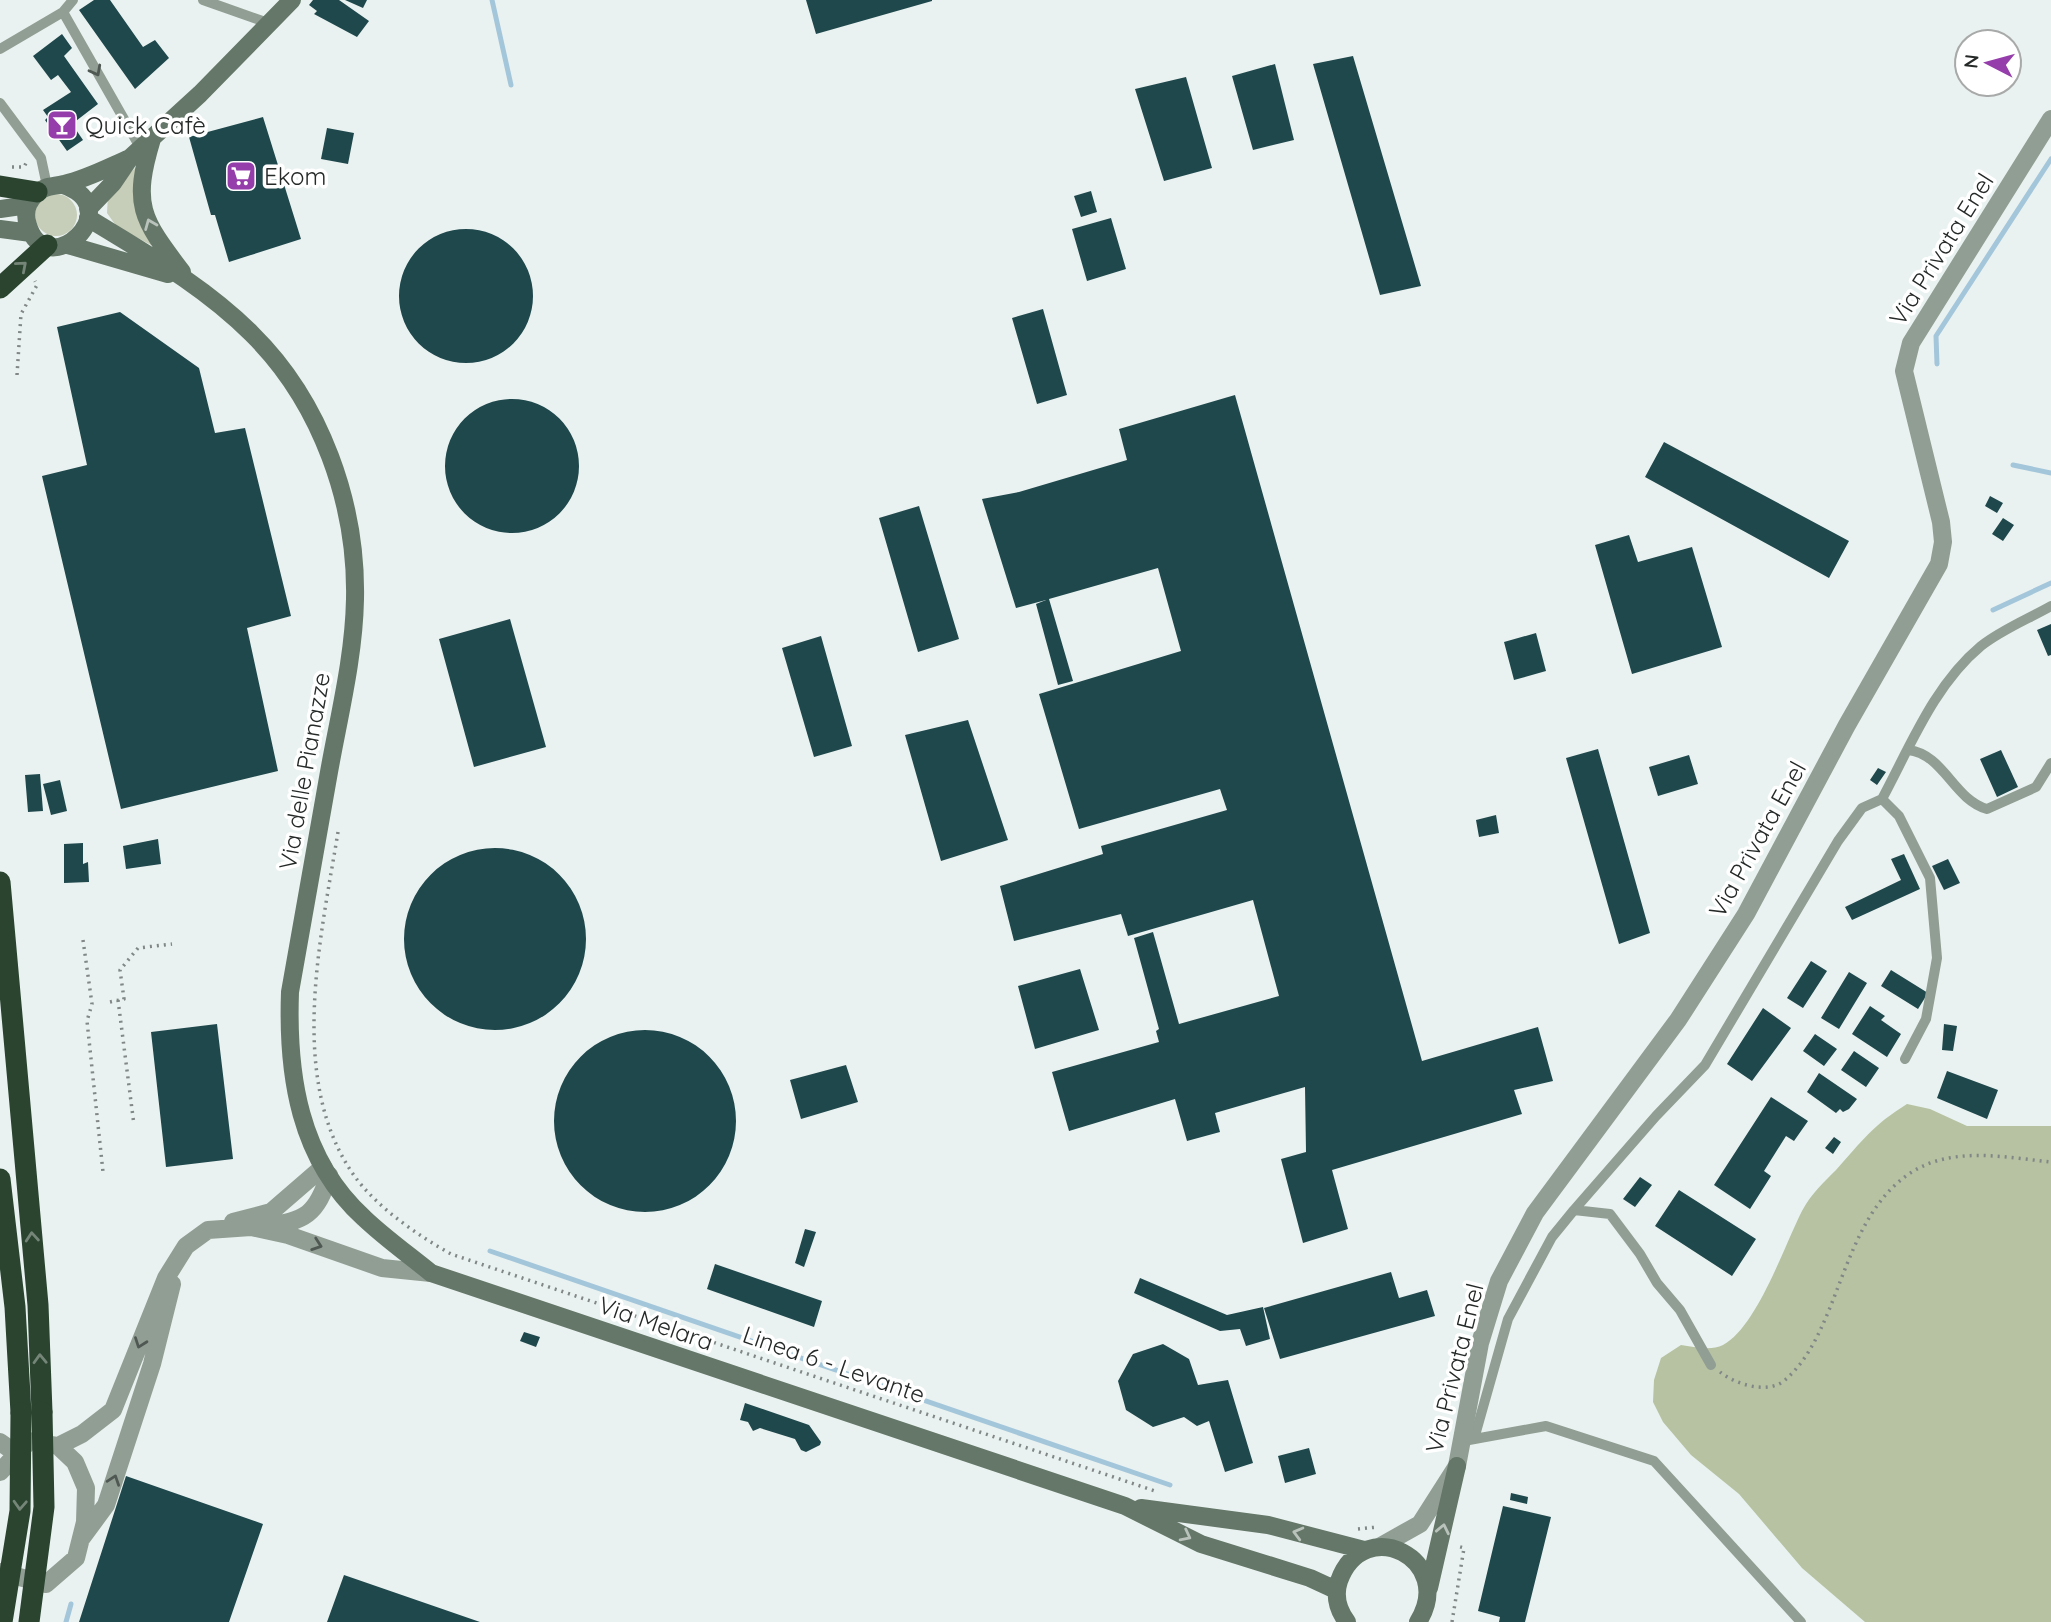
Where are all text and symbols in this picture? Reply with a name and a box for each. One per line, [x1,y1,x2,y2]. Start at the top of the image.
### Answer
north arrow [1953,28,2023,98]
text: N [1958,53,1984,69]
one-way arrow [88,64,101,77]
bar icon: Quick Cafè [45,108,79,142]
place label: Quick Cafè [85,110,206,140]
supermarket icon: Ekom [224,159,258,193]
place label: Ekom [264,161,326,191]
street label: Via Privata Enel [1882,167,2000,331]
one-way arrow [144,219,158,231]
one-way arrow [14,262,27,274]
street label: Via delle Pianazze [272,670,336,872]
street label: Via Privata Enel [1702,756,1812,922]
one-way arrow [25,1231,40,1242]
one-way arrow [310,1237,322,1251]
street label: Via Privata Enel [1418,1280,1490,1456]
street label: Via Melara [595,1289,717,1357]
street label: Linea 6 - Levante [739,1319,929,1409]
one-way arrow [134,1337,148,1349]
one-way arrow [33,1353,48,1364]
one-way arrow [106,1475,120,1487]
one-way arrow [13,1500,28,1511]
one-way arrow [1435,1523,1450,1535]
one-way arrow [1292,1527,1304,1541]
one-way arrow [1179,1528,1191,1542]

